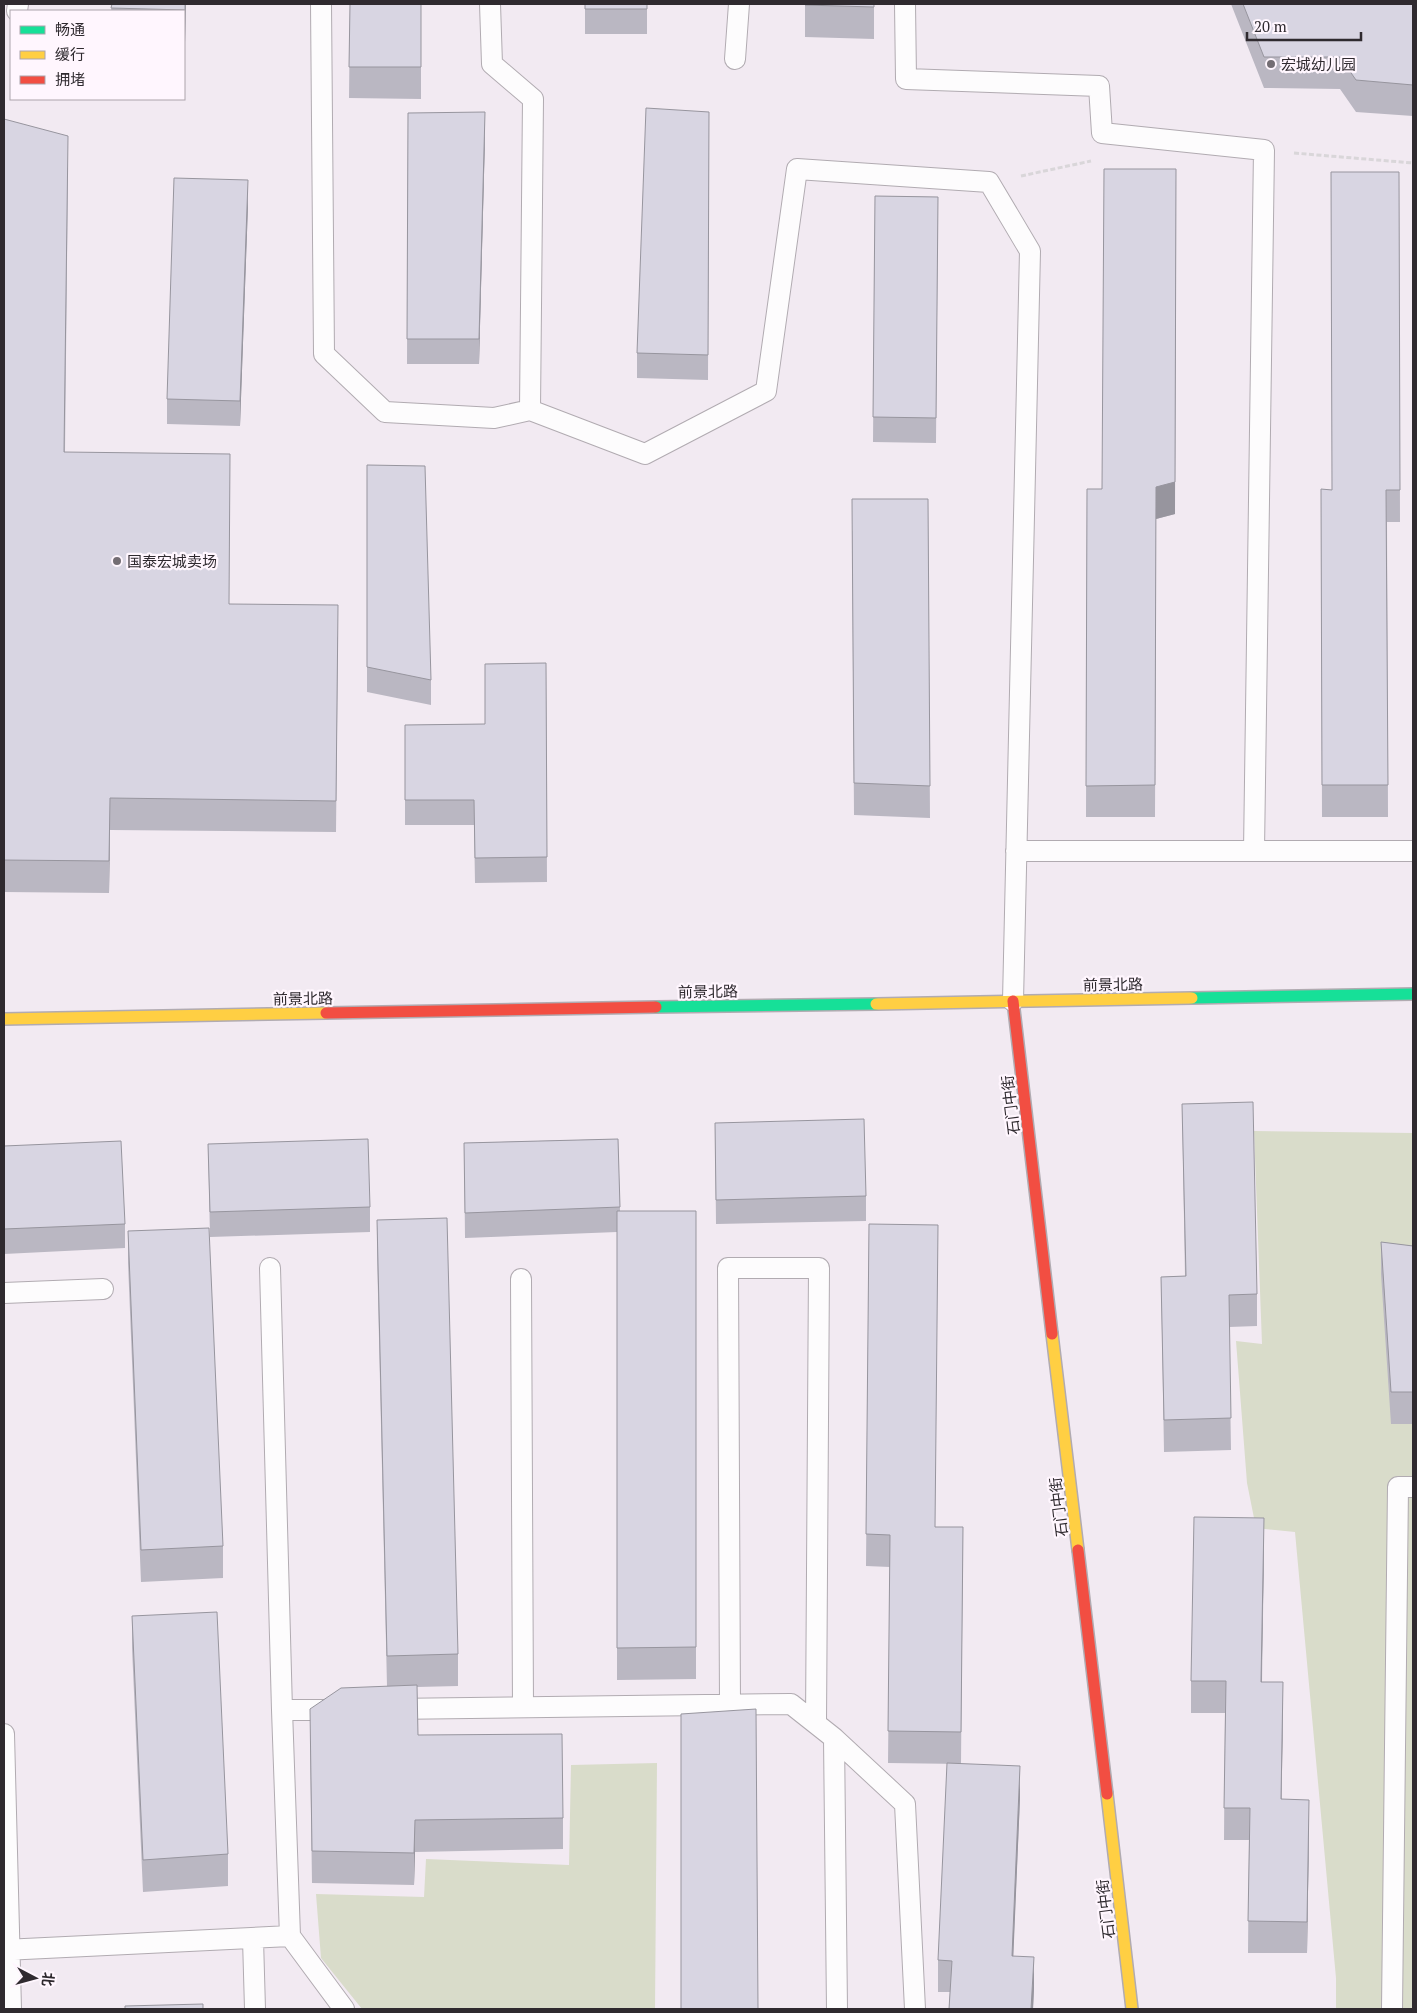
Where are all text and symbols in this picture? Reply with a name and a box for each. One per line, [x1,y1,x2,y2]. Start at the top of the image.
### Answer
legend [10,10,185,100]
scale bar [1247,10,1361,42]
text: 20 m [1254,16,1287,36]
text: 畅通 [55,19,85,39]
text: 缓行 [55,44,85,64]
place label: 宏城幼儿园 [1281,54,1356,74]
marker: 宏城幼儿园 [1265,58,1277,70]
text: 拥堵 [55,69,85,89]
place label: 国泰宏城卖场 [127,551,217,571]
marker: 国泰宏城卖场 [111,555,123,567]
street label: 前景北路 [1083,973,1143,995]
street label: 前景北路 [678,980,738,1002]
street label: 前景北路 [273,987,333,1009]
street label: 石门中街 [996,1074,1024,1136]
street label: 石门中街 [1044,1476,1072,1538]
street label: 石门中街 [1091,1878,1119,1940]
north arrow [10,1953,60,2003]
text: 北 [38,1971,59,1987]

